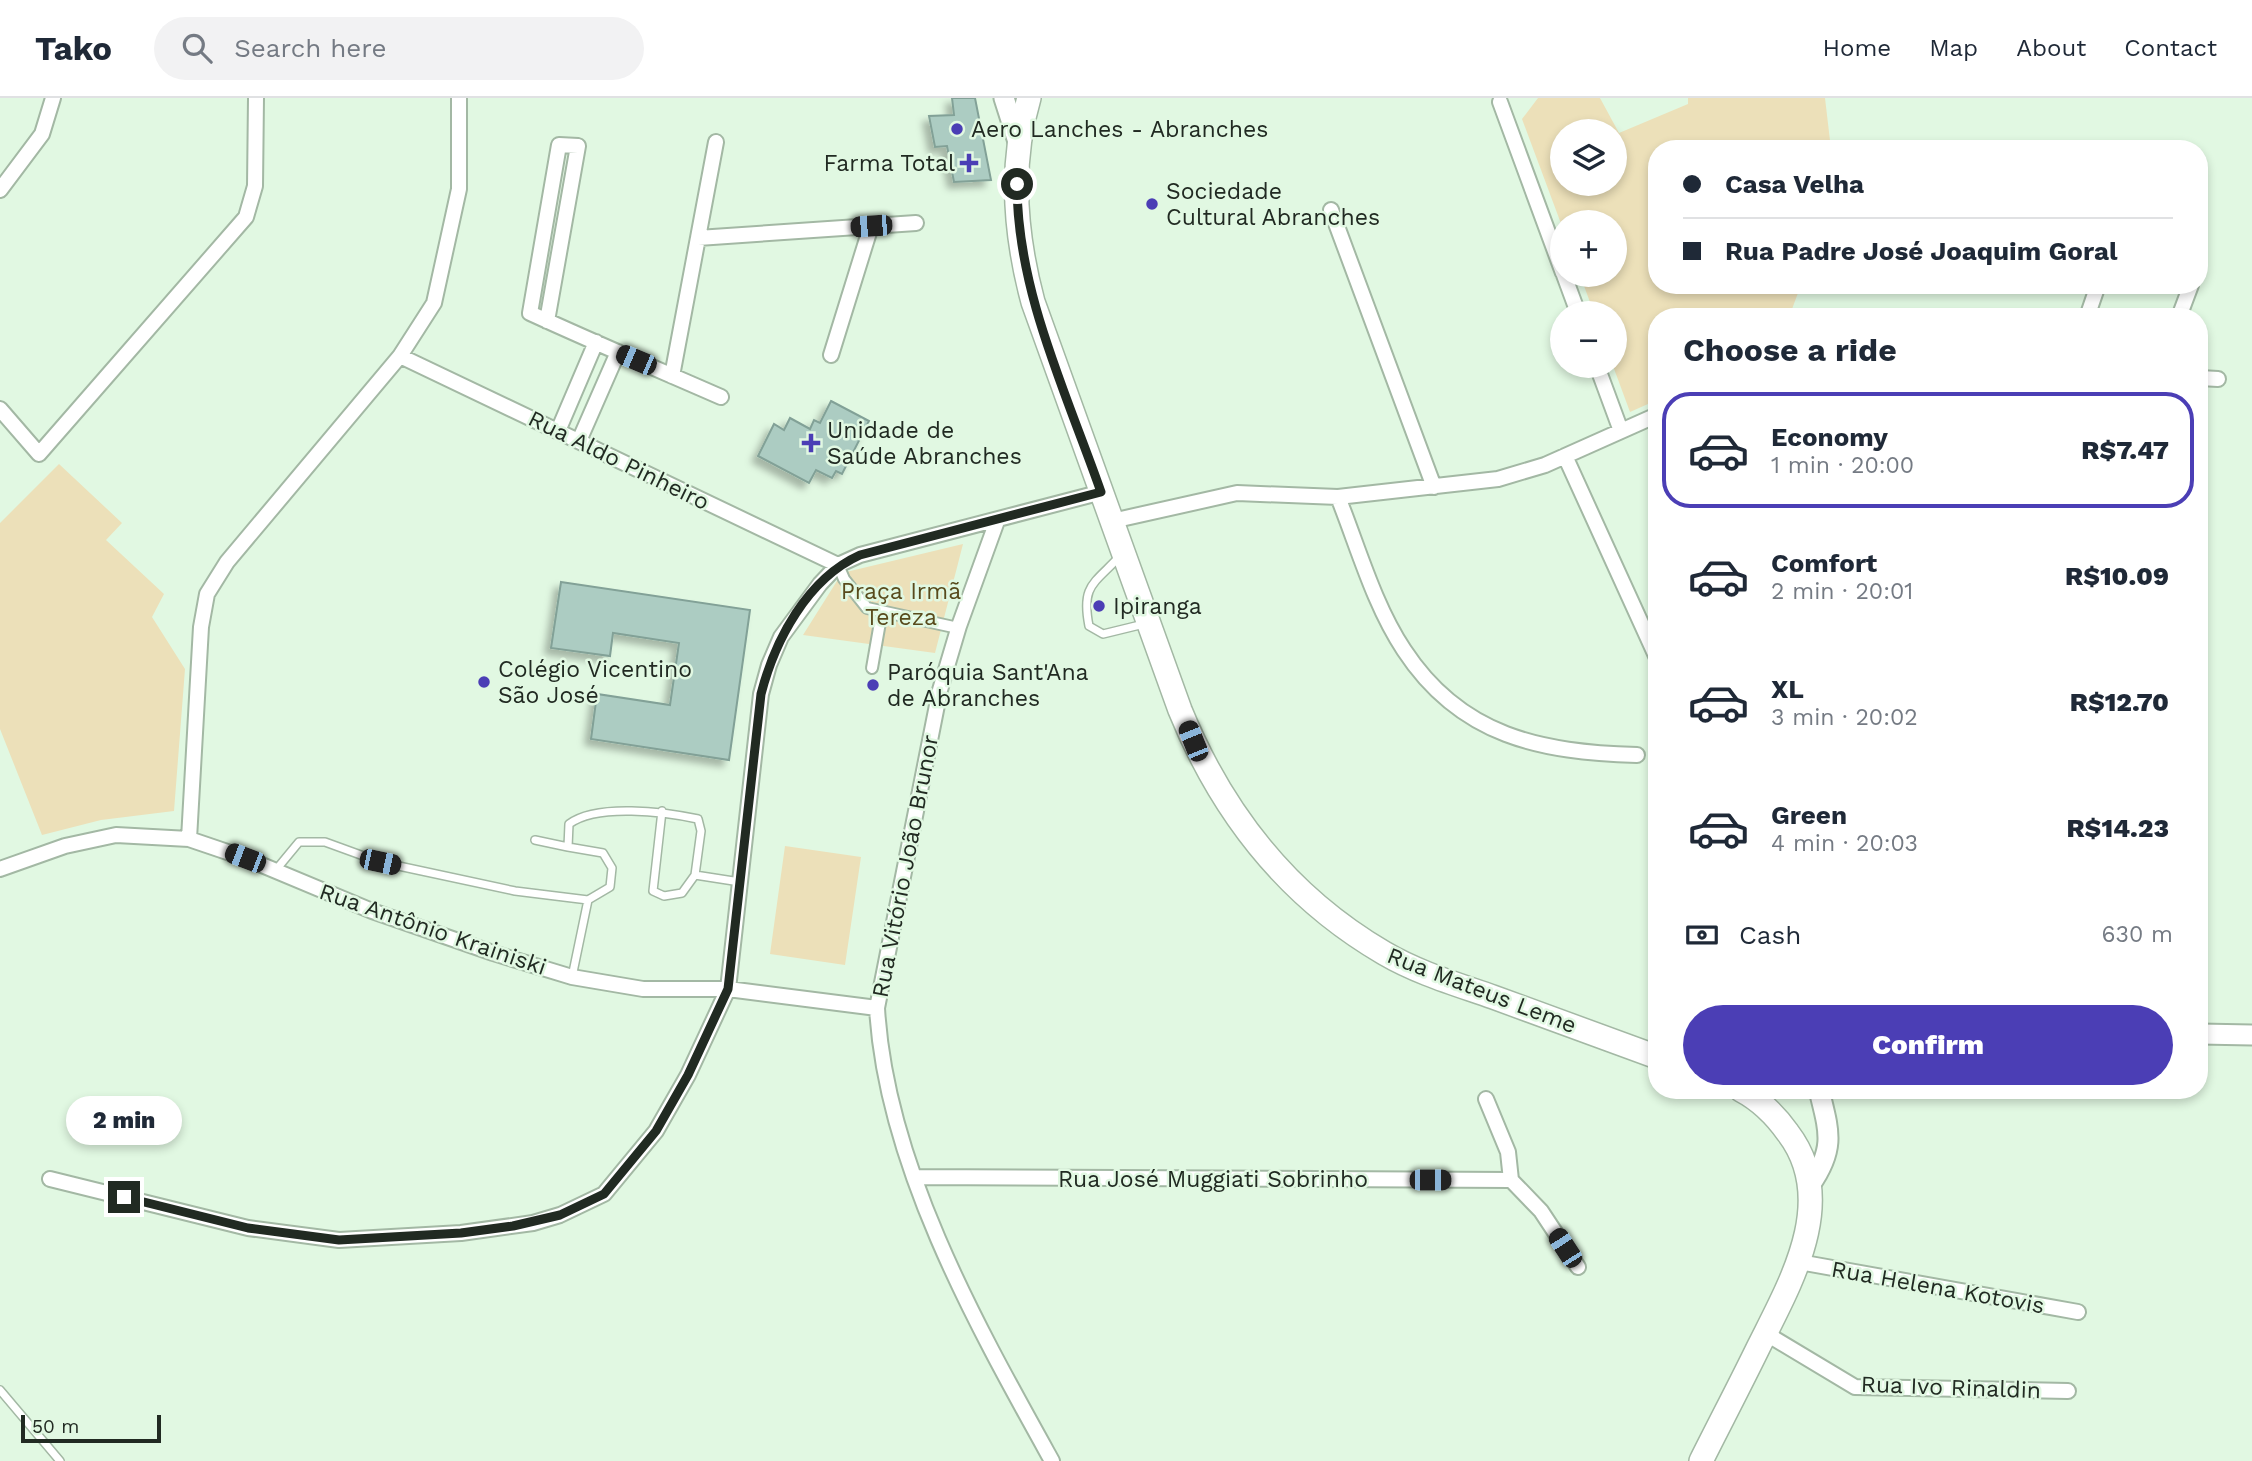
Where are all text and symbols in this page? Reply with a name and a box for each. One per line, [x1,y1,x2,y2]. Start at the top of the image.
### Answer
search box [154,17,644,80]
text: Tako [35,29,112,68]
icon: search [178,29,216,67]
text: Search here [234,33,387,63]
text: Home [1823,34,1891,62]
text: Map [1929,34,1978,62]
text: About [2016,34,2086,62]
text: Contact [2124,34,2217,62]
place label: Aero Lanches - Abranches [971,116,1268,143]
map controls [1550,119,1627,378]
button: layers [1550,119,1627,196]
marker: Aero Lanches - Abranches [949,121,965,137]
place label: Farma Total [823,150,955,177]
marker: Farma Total [961,155,977,171]
route start [1001,168,1033,200]
text: Casa Velha [1725,169,1864,199]
place label: Sociedade Cultural Abranches [1166,178,1380,231]
marker: Sociedade Cultural Abranches [1144,196,1160,212]
button: + [1550,210,1627,287]
car [850,214,893,238]
text: Rua Padre José Joaquim Goral [1725,236,2118,266]
button: − [1550,301,1627,378]
text: Choose a ride [1683,331,1897,369]
car [613,342,660,378]
street label: Rua Aldo Pinheiro [524,405,714,516]
place label: Unidade de Saúde Abranches [827,417,1022,470]
icon: car [1687,419,1750,482]
text: Economy [1771,422,1888,452]
marker: Unidade de Saúde Abranches [801,433,821,453]
text: R$7.47 [2081,435,2169,465]
text: 1 min · 20:00 [1771,452,1914,479]
icon: car [1687,545,1750,608]
text: Comfort [1771,548,1877,578]
text: R$10.09 [2065,561,2169,591]
park label: Praça Irmã Tereza [841,578,961,631]
text: 2 min · 20:01 [1771,578,1913,605]
place label: Ipiranga [1113,593,1202,620]
marker: Ipiranga [1091,598,1107,614]
place label: Colégio Vicentino São José [498,656,692,709]
place label: Paróquia Sant'Ana de Abranches [887,659,1089,712]
icon: car [1687,671,1750,734]
marker: Colégio Vicentino São José [476,674,492,690]
text: XL [1771,674,1804,704]
marker: Paróquia Sant'Ana de Abranches [865,677,881,693]
text: R$12.70 [2070,687,2169,717]
text: 3 min · 20:02 [1771,704,1918,731]
car [1176,718,1211,764]
street label: Rua Vitório João Brunor [867,732,944,1000]
icon: car [1687,797,1750,860]
text: Green [1771,800,1847,830]
text: R$14.23 [2066,813,2169,843]
text: 4 min · 20:03 [1771,830,1918,857]
car [222,841,269,875]
car [358,847,403,877]
street label: Rua Antônio Krainiski [316,878,550,981]
icon: cash [1683,916,1721,954]
text: Cash [1739,920,1801,950]
text: 630 m [2102,921,2173,948]
street label: Rua Mateus Leme [1383,942,1580,1039]
button: Confirm [1683,1005,2173,1085]
callout: 2 min [66,1096,182,1144]
text: 2 min [93,1107,155,1134]
street label: Rua José Muggiati Sobrinho [1058,1166,1368,1193]
car [1410,1170,1452,1191]
route end [108,1181,140,1213]
car [1545,1225,1586,1271]
street label: Rua Helena Kotovis [1829,1255,2047,1320]
street label: Rua Ivo Rinaldin [1860,1371,2042,1404]
scale bar [21,1412,161,1444]
text: 50 m [32,1415,79,1438]

